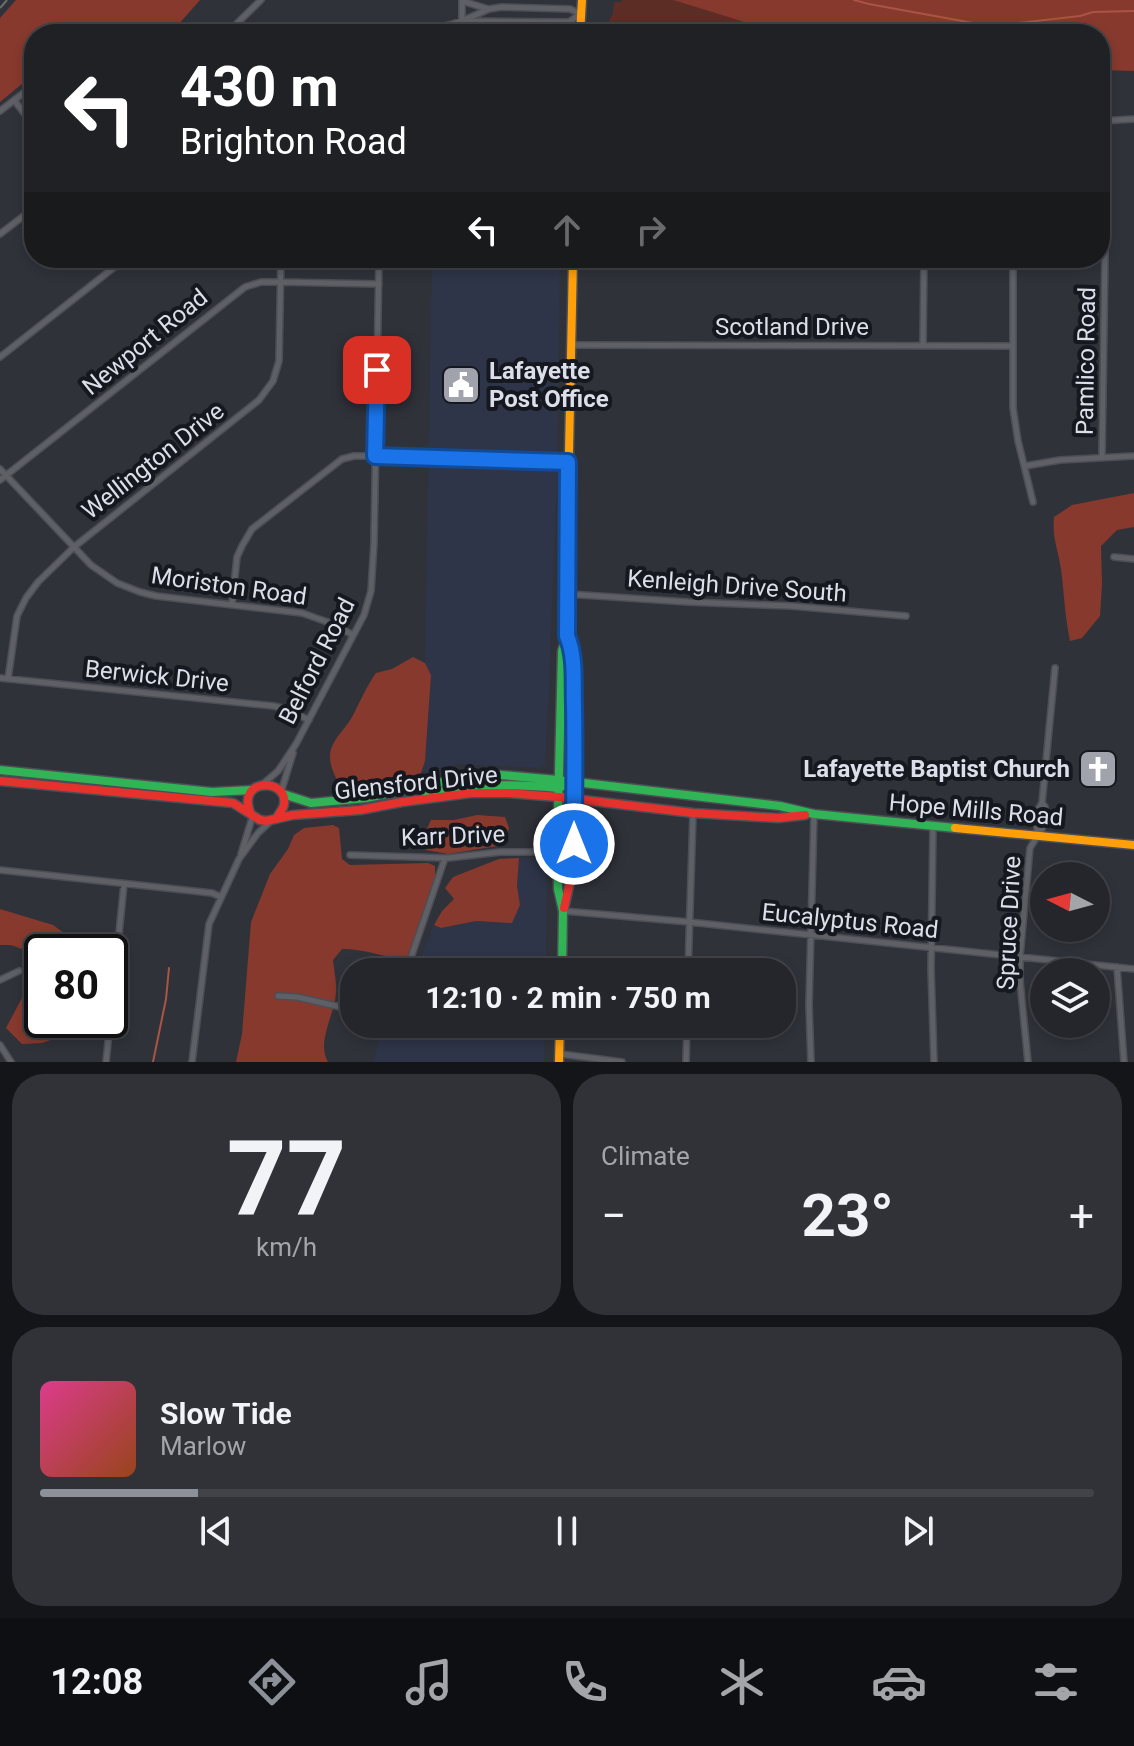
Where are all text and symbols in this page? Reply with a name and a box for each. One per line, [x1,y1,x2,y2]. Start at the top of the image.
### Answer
text: 430 m [180,54,339,120]
icon: left [48,56,152,160]
text: Brighton Road [180,121,407,163]
icon: left [461,208,505,252]
icon: ahead [545,208,589,252]
icon: right [629,208,673,252]
street label: Newport Road [77,283,213,401]
street label: Pamlico Road [1071,287,1101,435]
street label: Scotland Drive [715,313,869,341]
pin [343,336,411,404]
icon: arrive [355,348,399,392]
place label: Lafayette Post Office [489,357,609,413]
public building icon: Lafayette Post Office [440,364,482,406]
street label: Wellington Drive [76,397,230,525]
street label: Moriston Road [150,561,308,611]
street label: Kenleigh Drive South [626,564,848,608]
street label: Belford Road [273,593,361,729]
street label: Berwick Drive [84,655,230,697]
church icon: Lafayette Baptist Church [1077,748,1119,790]
place label: Lafayette Baptist Church [803,755,1070,783]
street label: Glensford Drive [333,761,499,805]
street label: Hope Mills Road [888,788,1064,832]
position arrow [532,802,616,886]
street label: Karr Drive [400,820,506,852]
street label: Spruce Drive [992,855,1026,991]
north arrow [1030,862,1110,942]
map controls [1030,862,1110,1038]
street label: Eucalyptus Road [760,898,940,944]
speed limit sign: 80 [24,934,128,1038]
button: layers [1030,958,1110,1038]
text: 12:10 · 2 min · 750 m [425,980,711,1015]
text: 77 [227,1119,346,1240]
text: Climate [601,1141,690,1171]
text: 23° [801,1180,894,1251]
text: − [601,1190,626,1242]
text: + [1069,1190,1094,1242]
text: km/h [256,1232,317,1262]
text: Slow Tide [160,1396,292,1431]
text: Marlow [160,1431,246,1461]
icon: previous [194,1509,238,1553]
icon: pause [545,1509,589,1553]
icon: next [896,1509,940,1553]
icon: directions [244,1654,300,1710]
icon: music [401,1654,457,1710]
icon: phone [557,1654,613,1710]
icon: climate [714,1654,770,1710]
icon: car [871,1654,927,1710]
icon: filters [1028,1654,1084,1710]
text: 12:08 [50,1661,143,1703]

